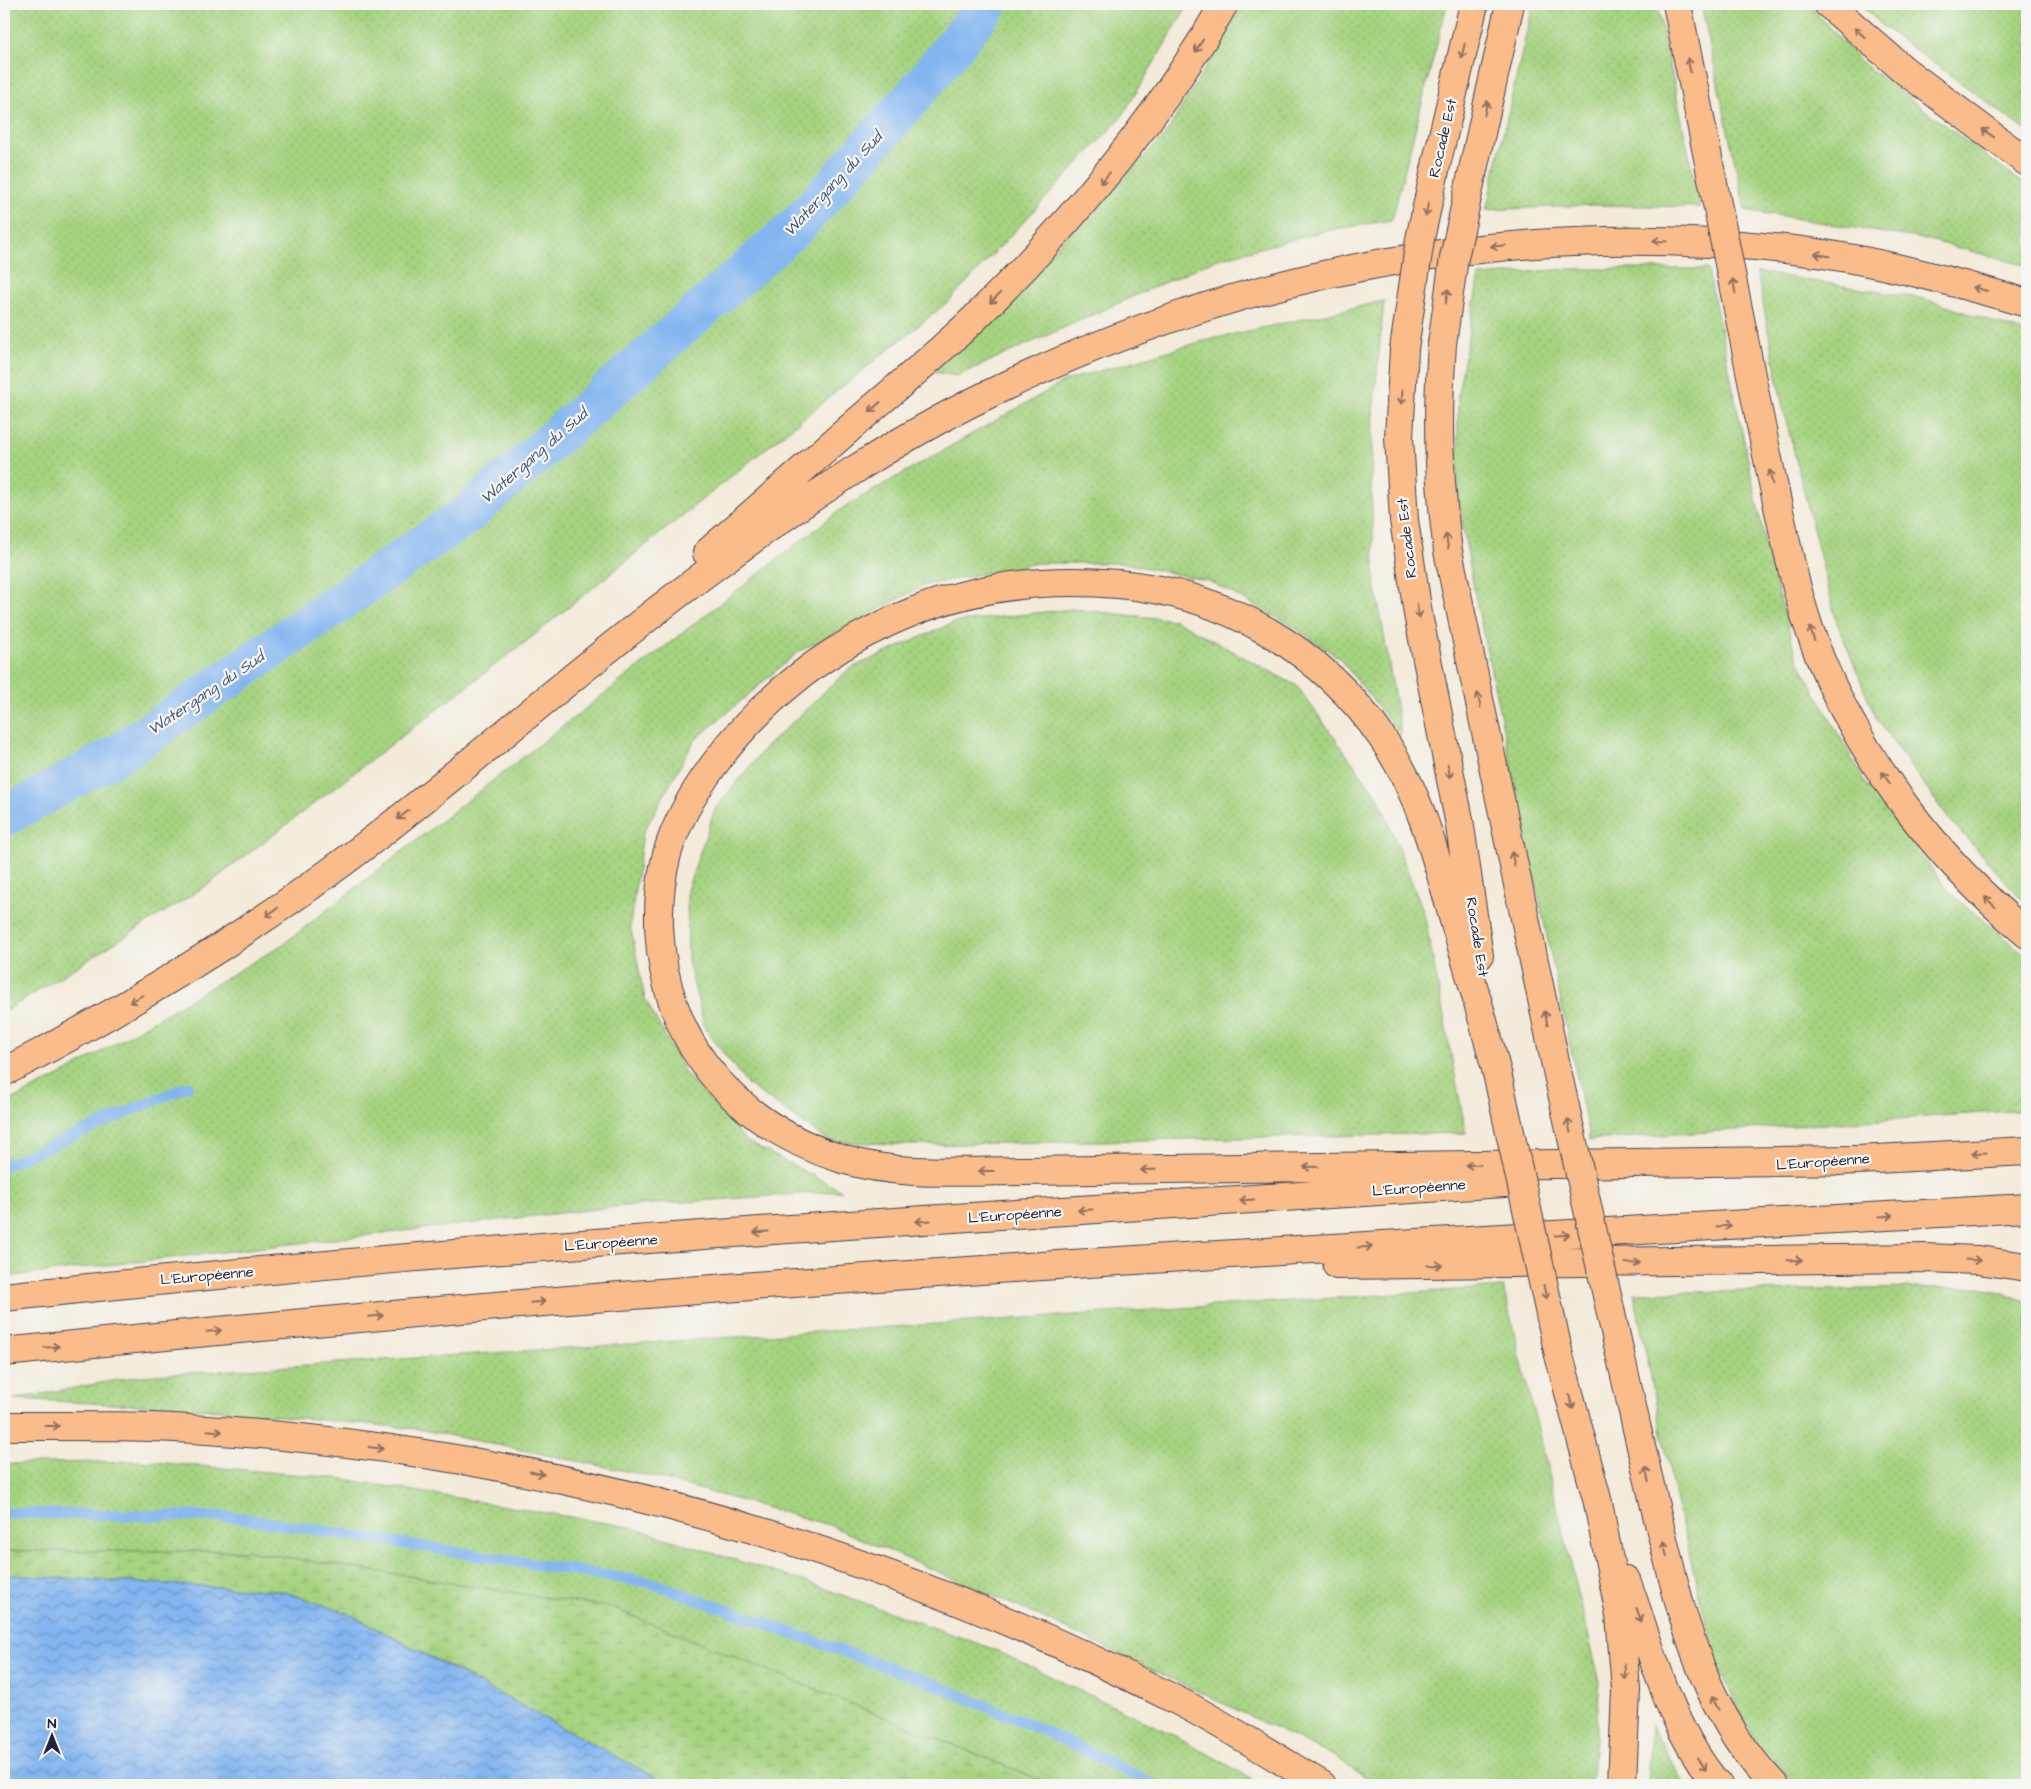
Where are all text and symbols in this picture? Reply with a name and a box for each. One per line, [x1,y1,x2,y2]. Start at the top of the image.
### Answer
one-way arrow [1854,27,1867,39]
one-way arrow [1194,38,1204,52]
one-way arrow [1458,43,1467,59]
one-way arrow [1684,58,1694,74]
street label: Rocade Est [1424,96,1462,180]
one-way arrow [1482,101,1491,117]
water label: Watergang du Sud [779,125,890,242]
one-way arrow [1982,128,1995,139]
one-way arrow [1099,171,1111,184]
one-way arrow [1421,200,1431,216]
one-way arrow [1652,236,1668,246]
one-way arrow [1490,241,1506,251]
one-way arrow [1814,249,1830,259]
one-way arrow [1728,279,1738,295]
one-way arrow [1973,284,1989,294]
one-way arrow [1443,288,1453,304]
one-way arrow [989,291,1001,304]
one-way arrow [1397,389,1406,405]
water label: Watergang du Sud [476,401,595,510]
one-way arrow [869,401,882,412]
one-way arrow [1766,469,1776,485]
street label: Rocade Est [1392,497,1422,579]
one-way arrow [1442,533,1452,549]
one-way arrow [1413,603,1423,619]
one-way arrow [1807,627,1816,642]
water label: Watergang du Sud [144,644,271,741]
one-way arrow [1474,692,1484,708]
one-way arrow [1445,762,1454,778]
one-way arrow [1881,771,1891,785]
one-way arrow [397,810,410,821]
one-way arrow [1508,851,1517,867]
street label: Rocade Est [1460,896,1494,978]
one-way arrow [1984,896,1997,908]
one-way arrow [265,907,279,917]
one-way arrow [129,995,143,1005]
one-way arrow [1541,1010,1550,1026]
one-way arrow [1564,1118,1573,1134]
street label: L'Européenne [1776,1148,1870,1176]
one-way arrow [1971,1149,1987,1158]
one-way arrow [1466,1160,1482,1170]
one-way arrow [1303,1162,1320,1172]
one-way arrow [1141,1165,1157,1174]
one-way arrow [978,1166,994,1176]
street label: L'Européenne [1372,1174,1466,1202]
one-way arrow [1239,1195,1255,1204]
street label: L'Européenne [968,1201,1062,1229]
one-way arrow [1077,1206,1093,1215]
one-way arrow [1878,1212,1894,1221]
one-way arrow [915,1216,931,1225]
one-way arrow [1716,1221,1732,1230]
one-way arrow [753,1227,769,1236]
street label: L'Européenne [564,1229,658,1257]
one-way arrow [1554,1231,1570,1240]
one-way arrow [1357,1242,1373,1251]
one-way arrow [1787,1255,1803,1265]
one-way arrow [1965,1256,1981,1265]
one-way arrow [1624,1258,1641,1268]
street label: L'Européenne [159,1261,255,1291]
one-way arrow [1427,1261,1443,1270]
one-way arrow [1541,1283,1550,1299]
one-way arrow [529,1298,545,1307]
one-way arrow [368,1311,384,1321]
one-way arrow [206,1326,222,1336]
one-way arrow [44,1342,60,1352]
one-way arrow [1567,1393,1576,1409]
one-way arrow [44,1421,60,1431]
one-way arrow [207,1426,223,1435]
one-way arrow [368,1443,384,1453]
one-way arrow [1642,1466,1652,1482]
one-way arrow [528,1469,544,1478]
one-way arrow [1660,1541,1669,1557]
one-way arrow [1635,1606,1644,1622]
one-way arrow [1620,1664,1630,1680]
one-way arrow [1710,1696,1719,1711]
north arrow [28,1712,78,1762]
text: N [48,1714,57,1734]
one-way arrow [1696,1757,1707,1771]

